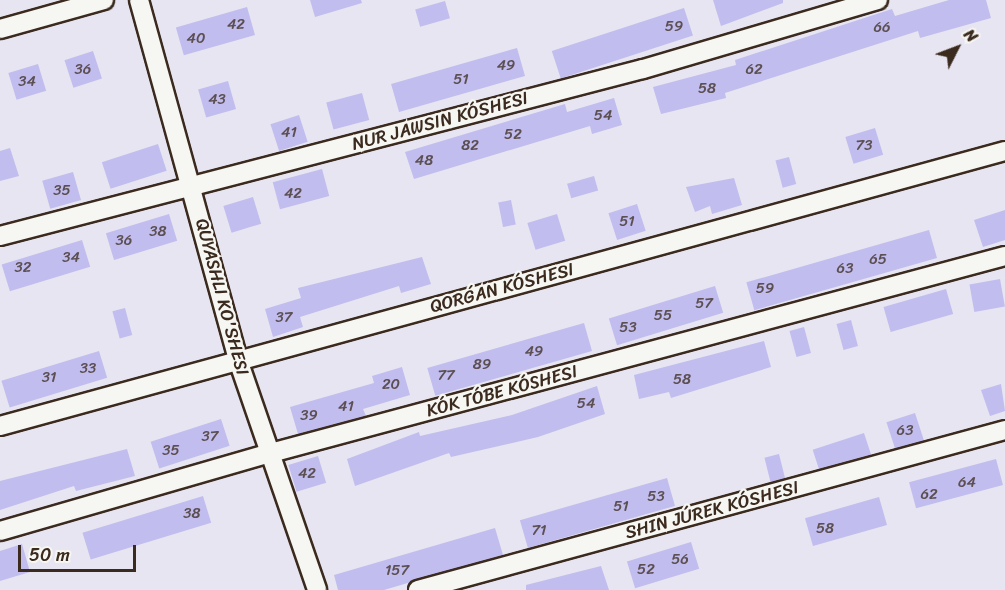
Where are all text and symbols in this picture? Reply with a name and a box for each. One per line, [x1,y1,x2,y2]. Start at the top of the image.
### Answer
house number: 42 [227,16,245,34]
house number: 59 [665,18,683,36]
north arrow [927,18,987,78]
house number: 66 [873,19,891,37]
text: N [956,22,985,49]
house number: 40 [187,30,205,48]
house number: 49 [497,57,515,75]
house number: 36 [75,61,91,79]
house number: 62 [745,61,763,79]
house number: 51 [453,71,469,89]
house number: 34 [18,73,36,91]
house number: 58 [698,80,716,98]
street label: NUR JAWSIN KÓSHESI [350,87,530,155]
house number: 43 [208,91,226,109]
house number: 54 [594,107,612,125]
house number: 41 [281,124,297,142]
house number: 52 [504,126,522,144]
house number: 82 [461,137,479,155]
house number: 73 [856,137,872,155]
house number: 48 [415,152,433,170]
house number: 35 [53,182,71,200]
house number: 42 [284,185,302,203]
house number: 51 [619,213,635,231]
street label: QUYASHLI KO'SHESI [190,215,254,379]
house number: 38 [149,223,167,241]
house number: 36 [116,232,132,250]
house number: 34 [62,249,80,267]
house number: 65 [869,251,887,269]
street label: QORǴAN KÓSHESI [428,258,576,318]
house number: 32 [15,259,31,277]
house number: 63 [837,260,853,278]
house number: 59 [756,280,774,298]
house number: 57 [695,295,713,313]
house number: 55 [654,307,672,325]
house number: 37 [276,309,292,327]
house number: 53 [619,319,637,337]
house number: 49 [525,343,543,361]
house number: 89 [473,356,491,374]
house number: 33 [80,360,96,378]
street label: KÓK TÓBE KÓSHESI [422,360,582,422]
house number: 77 [437,367,455,385]
house number: 31 [42,369,56,387]
house number: 58 [673,371,691,389]
house number: 20 [382,376,400,394]
house number: 54 [577,395,595,413]
house number: 41 [338,398,354,416]
house number: 39 [300,407,318,425]
house number: 63 [897,422,913,440]
house number: 37 [202,428,218,446]
house number: 35 [162,442,180,460]
house number: 42 [298,465,316,483]
house number: 64 [958,474,976,492]
street label: SHIN JÚREK KÓSHESI [623,476,801,544]
house number: 62 [920,486,938,504]
house number: 53 [647,488,665,506]
house number: 51 [613,498,629,516]
house number: 38 [183,505,201,523]
house number: 58 [816,520,834,538]
house number: 71 [532,522,546,540]
scale bar [21,533,140,571]
text: 50 m [29,539,70,571]
house number: 56 [671,551,689,569]
house number: 52 [637,561,655,579]
house number: 157 [385,562,409,580]

